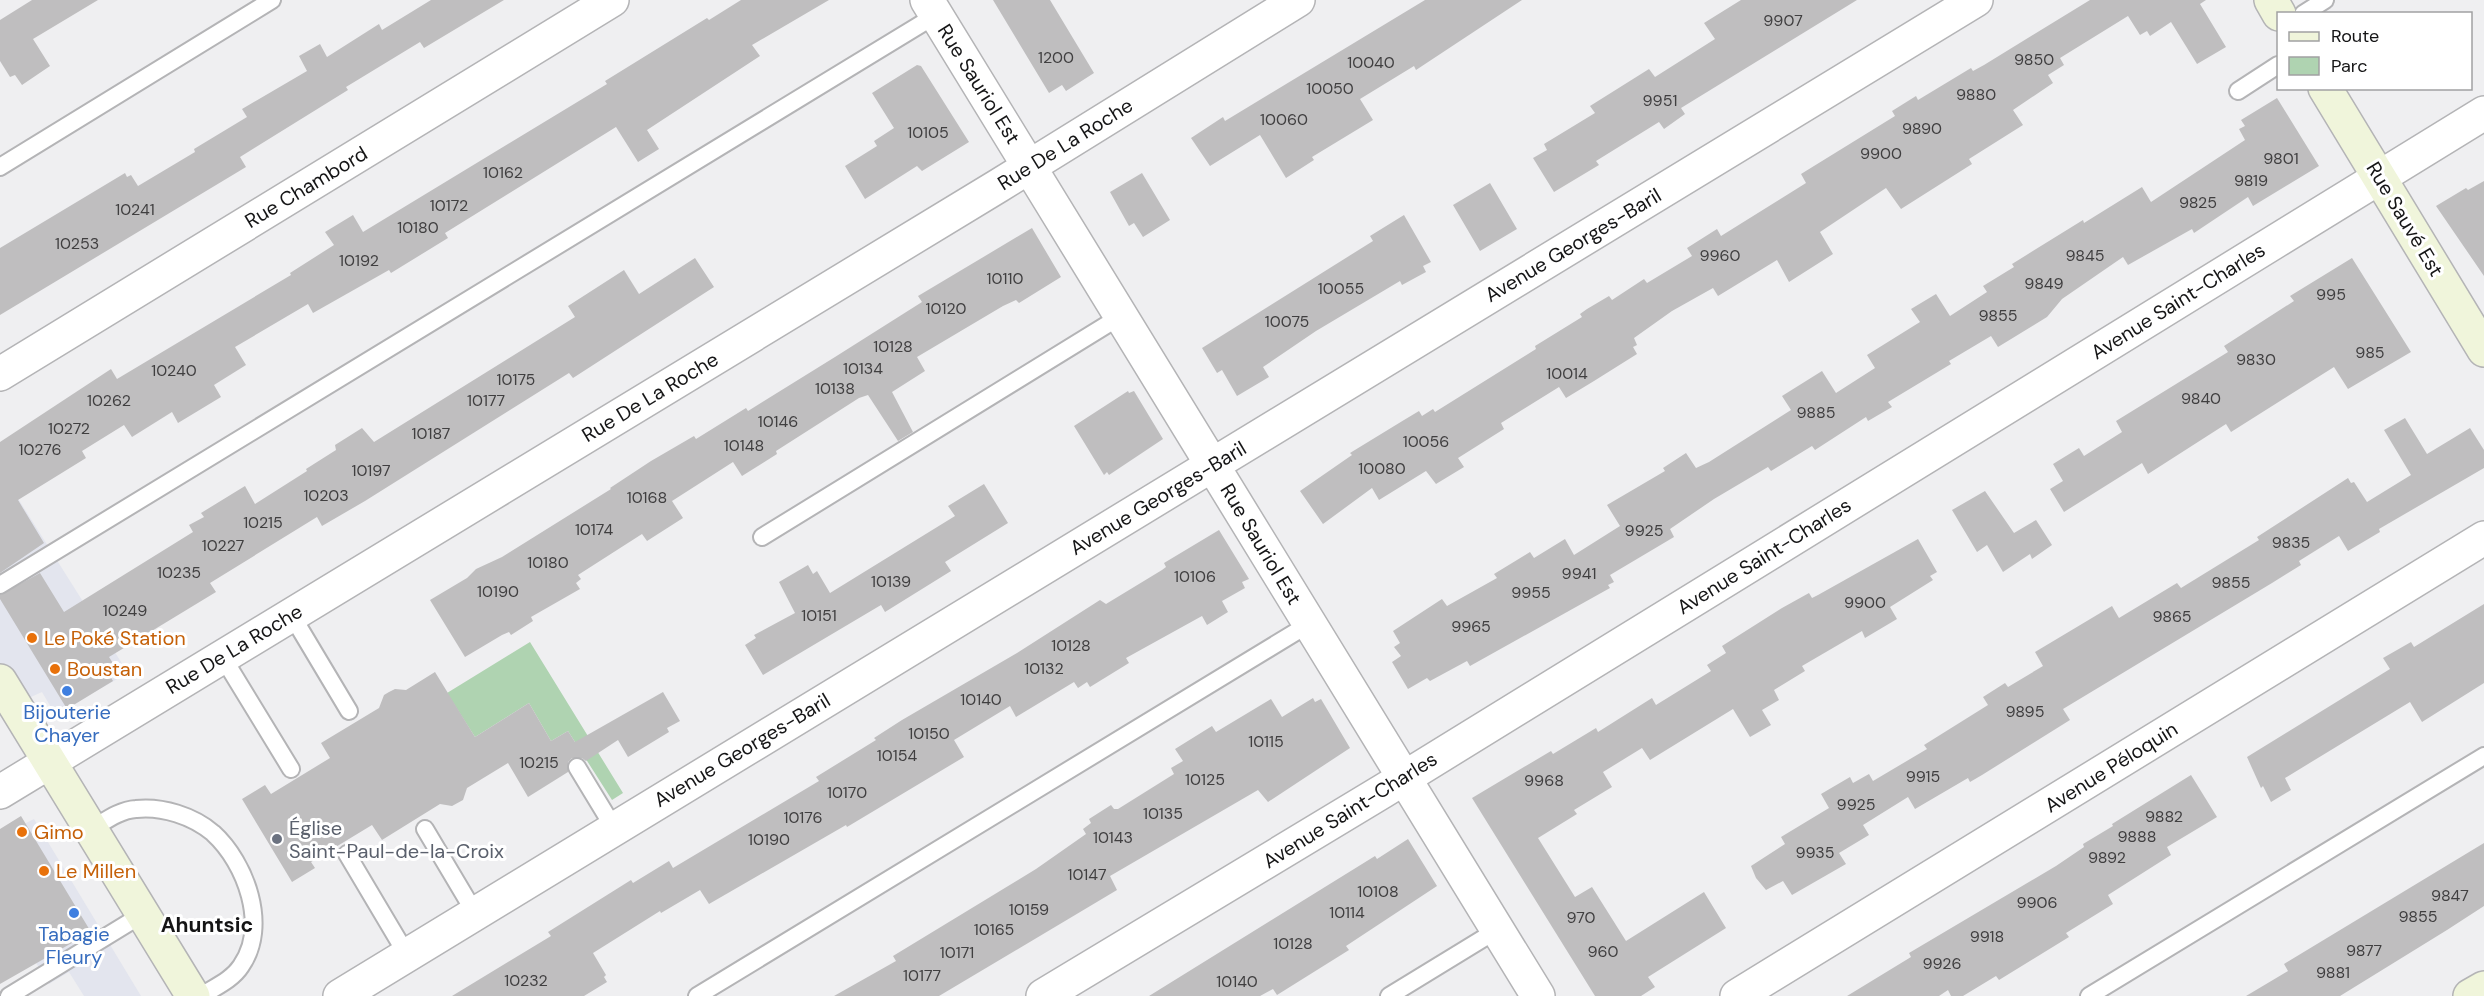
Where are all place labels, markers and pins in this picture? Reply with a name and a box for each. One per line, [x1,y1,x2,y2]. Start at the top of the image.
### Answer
place label: Le Poké Station [44,625,186,651]
marker: Le Poké Station [25,631,39,645]
place label: Boustan [67,656,142,682]
marker: Boustan [48,662,62,676]
marker: Bijouterie Chayer [60,684,74,698]
place label: Bijouterie Chayer [23,699,111,748]
place label: Église Saint-Paul-de-la-Croix [289,815,504,864]
place label: Gimo [34,819,84,845]
marker: Gimo [15,825,29,839]
marker: Église Saint-Paul-de-la-Croix [270,832,284,846]
place label: Le Millen [56,858,136,884]
marker: Le Millen [37,864,51,878]
marker: Tabagie Fleury [67,906,81,920]
place label: Tabagie Fleury [38,921,110,970]

